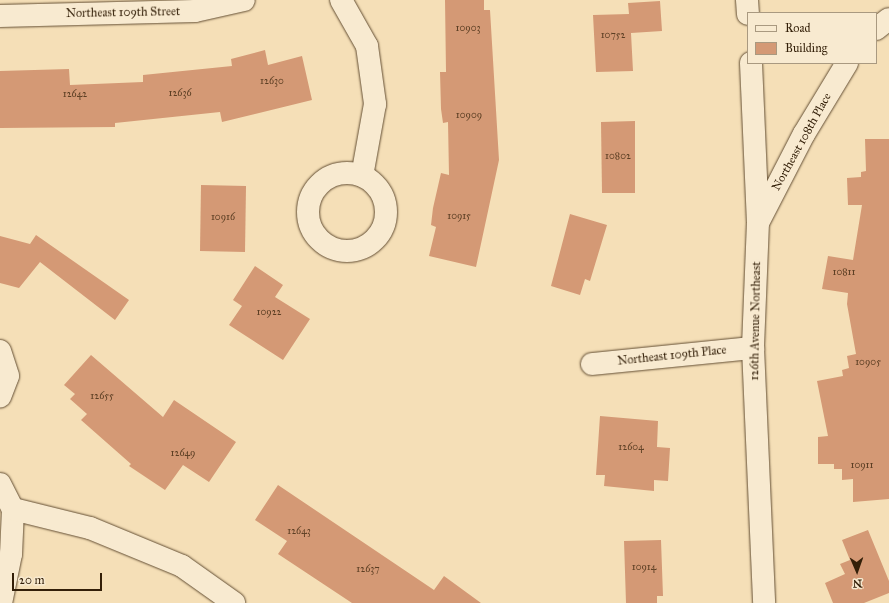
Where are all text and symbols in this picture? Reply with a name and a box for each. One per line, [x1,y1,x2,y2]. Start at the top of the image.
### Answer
street label: Northeast 109th Street [66,5,180,21]
legend [747,12,877,64]
text: Road [785,21,811,35]
house number: 10903 [456,23,480,35]
house number: 10752 [601,30,625,42]
text: Building [785,41,827,55]
house number: 12630 [260,76,284,88]
house number: 12636 [168,88,192,100]
house number: 12642 [63,89,87,101]
street label: Northeast 108th Place [769,91,835,193]
house number: 10909 [456,110,482,122]
house number: 10802 [605,151,631,163]
house number: 10915 [447,211,471,223]
house number: 10916 [211,212,235,224]
street label: 126th Avenue Northeast [748,261,764,381]
house number: 10811 [833,267,855,279]
house number: 10922 [257,307,281,319]
street label: Northeast 109th Place [617,343,727,369]
house number: 10905 [855,357,881,369]
house number: 12655 [90,391,114,403]
house number: 12604 [618,442,644,454]
house number: 12649 [171,448,195,460]
house number: 10911 [851,460,873,472]
house number: 12643 [287,526,311,538]
north arrow [837,551,877,591]
house number: 10914 [632,562,656,574]
house number: 12637 [356,564,380,576]
scale bar [14,565,104,591]
text: 20 m [19,573,45,587]
text: N [853,577,862,590]

